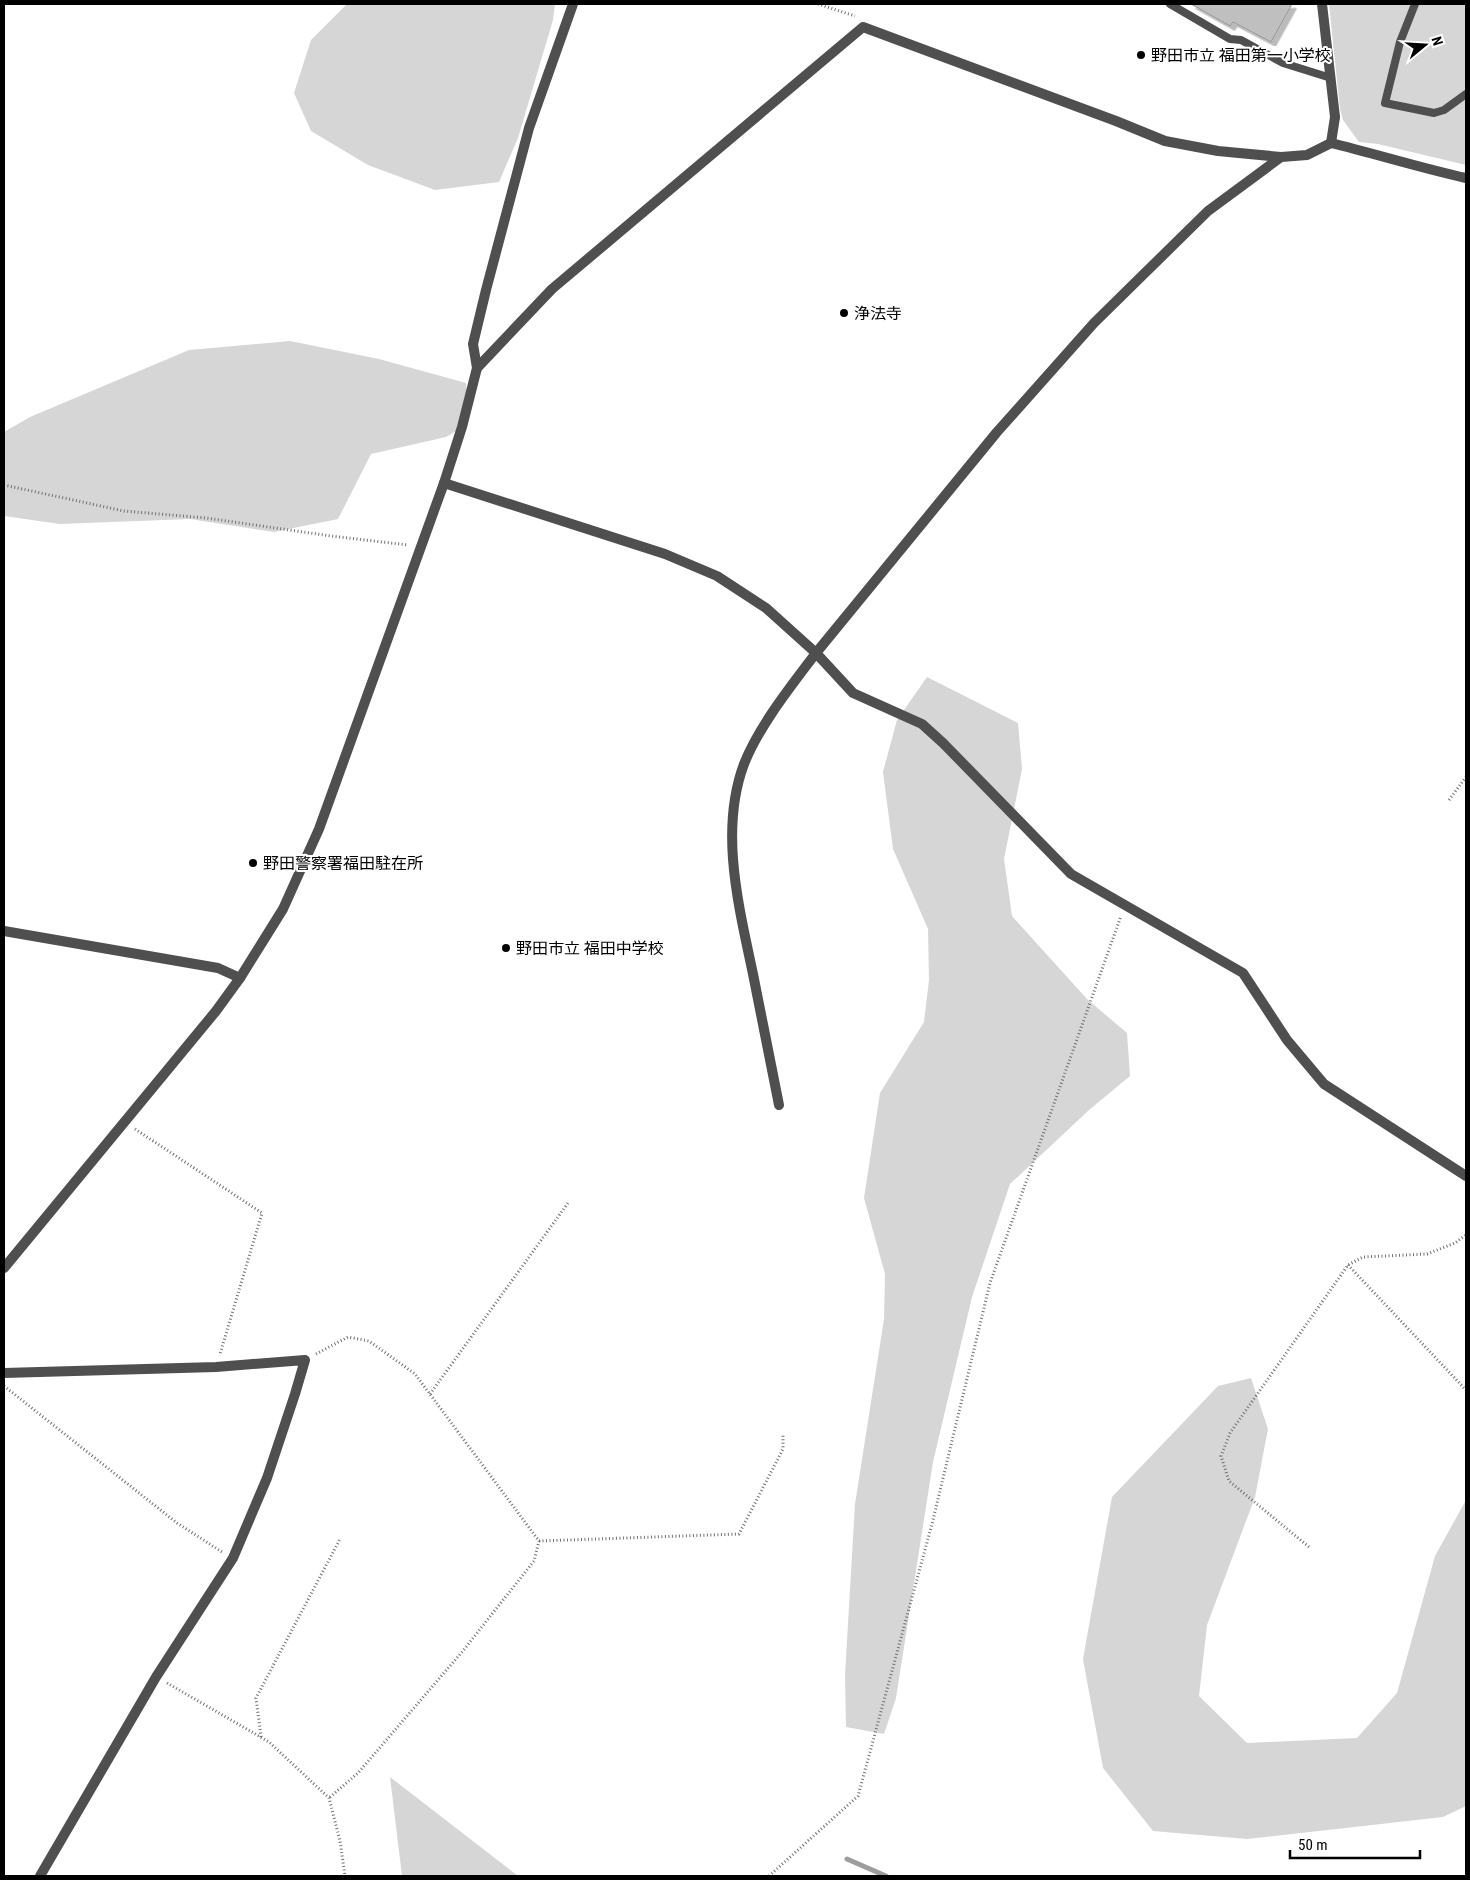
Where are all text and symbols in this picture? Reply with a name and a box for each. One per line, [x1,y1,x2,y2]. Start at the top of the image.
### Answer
north arrow [1400,20,1450,70]
text: N [1428,34,1446,48]
place label: 野田市立 福田第一小学校 [1151,46,1331,65]
marker: 野田市立 福田第一小学校 [1135,49,1147,61]
place label: 浄法寺 [854,304,902,323]
marker: 浄法寺 [838,307,850,319]
place label: 野田警察署福田駐在所 [263,854,423,873]
marker: 野田警察署福田駐在所 [247,857,259,869]
place label: 野田市立 福田中学校 [516,939,664,958]
marker: 野田市立 福田中学校 [500,942,512,954]
scale bar [1290,1828,1420,1860]
text: 50 m [1298,1836,1328,1854]

